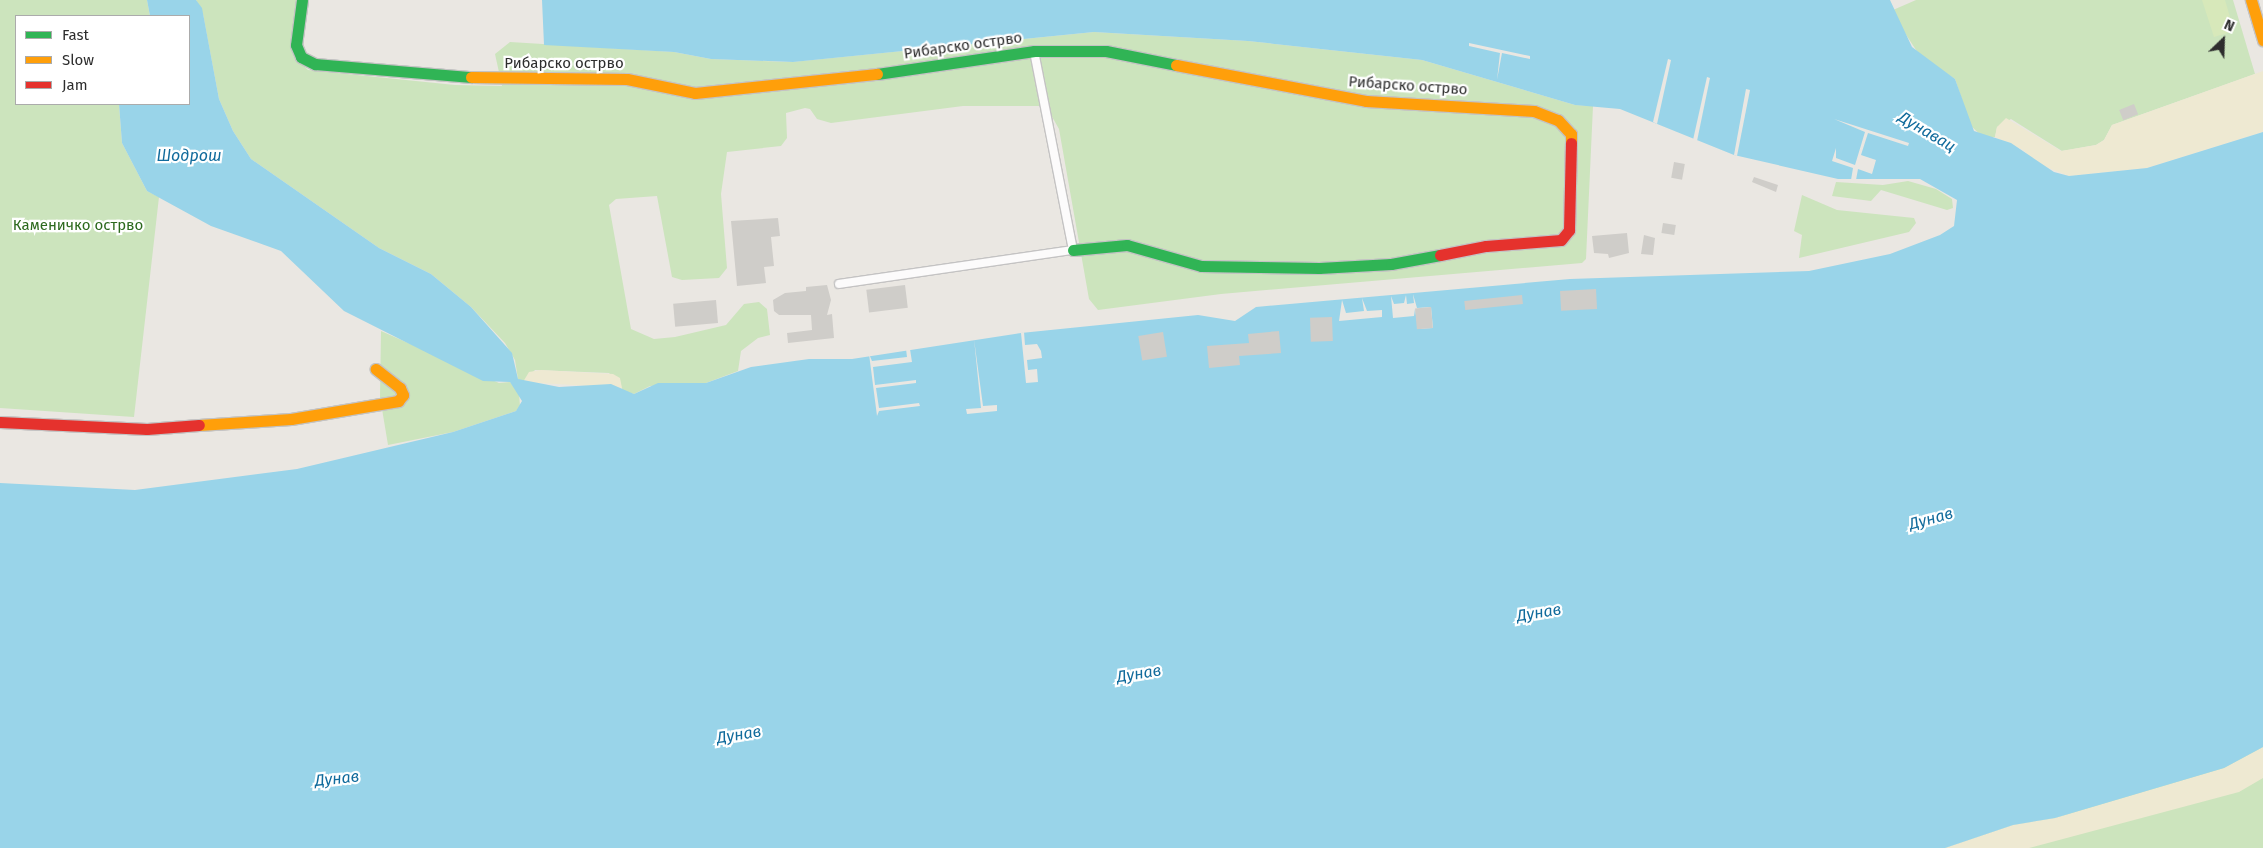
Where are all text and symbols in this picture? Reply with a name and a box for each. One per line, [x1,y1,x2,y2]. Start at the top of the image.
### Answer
legend [15,15,190,105]
north arrow [2198,15,2248,65]
text: N [2222,16,2237,35]
text: Fast [62,26,89,44]
street label: Рибарско острво [903,29,1023,63]
text: Slow [62,51,94,69]
street label: Рибарско острво [504,55,624,73]
street label: Рибарско острво [1348,73,1468,99]
text: Jam [62,76,88,94]
water label: Дунавац [1895,108,1959,156]
water label: Шодрош [156,146,222,166]
park label: Каменичко острво [13,217,143,235]
water label: Дунав [1907,504,1955,534]
water label: Дунав [1516,600,1562,626]
water label: Дунав [1116,661,1162,687]
water label: Дунав [716,722,762,748]
water label: Дунав [314,767,360,791]

